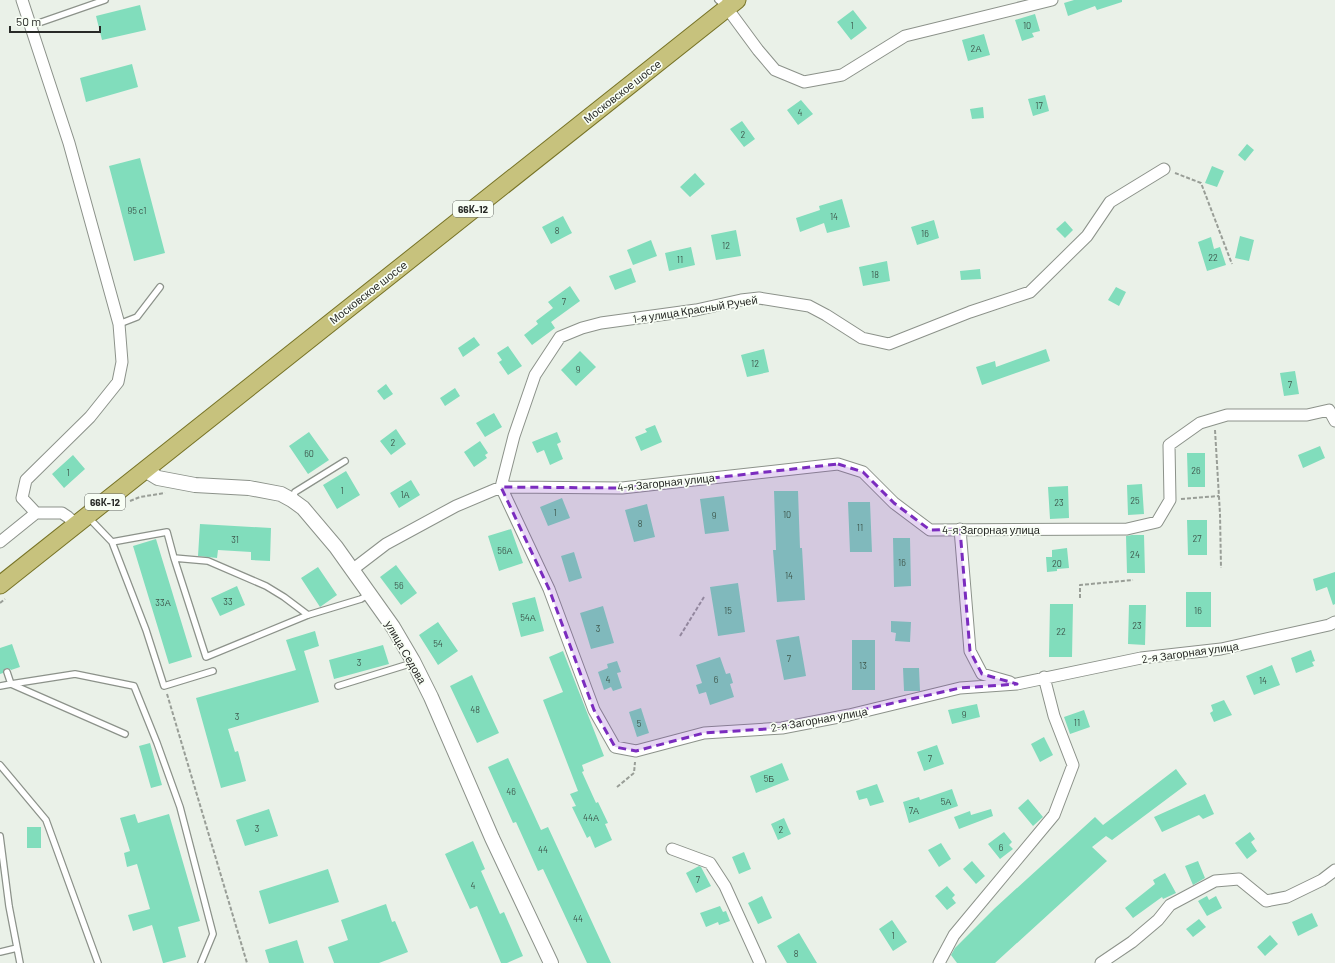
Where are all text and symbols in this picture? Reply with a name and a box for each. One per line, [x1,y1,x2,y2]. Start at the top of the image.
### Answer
scale bar [10,8,100,34]
text: 50 m [16,14,41,28]
house number: 1 [850,20,854,31]
house number: 10 [1023,20,1031,31]
house number: 2А [971,43,981,54]
street label: Московское шоссе [581,57,663,125]
house number: 17 [1035,100,1043,111]
house number: 4 [798,107,803,118]
house number: 2 [741,129,746,140]
road number: 66К-12 [453,201,493,217]
house number: 95 с1 [128,205,146,216]
house number: 14 [830,211,838,222]
house number: 8 [555,225,560,236]
house number: 16 [921,228,929,239]
house number: 12 [722,240,730,251]
house number: 22 [1208,252,1218,263]
house number: 11 [677,254,683,265]
street label: Московское шоссе [327,258,409,326]
house number: 18 [871,269,879,280]
street label: 1-я улица Красный Ручей [632,293,758,325]
house number: 7 [562,296,567,307]
house number: 12 [751,358,759,369]
house number: 9 [576,364,581,375]
house number: 7 [1288,379,1293,390]
house number: 2 [391,437,396,448]
house number: 60 [304,448,314,459]
house number: 26 [1191,465,1201,476]
house number: 1 [66,467,70,478]
street label: 4-я Загорная улица [617,470,716,494]
house number: 1 [340,485,344,496]
house number: 1А [400,489,410,500]
road number: 66К-12 [85,494,125,510]
house number: 25 [1130,495,1140,506]
house number: 23 [1054,497,1064,508]
house number: 1 [553,507,557,518]
house number: 10 [783,509,791,520]
house number: 9 [712,510,717,521]
house number: 8 [638,518,643,529]
house number: 11 [857,522,863,533]
street label: 4-я Загорная улица [942,523,1041,536]
house number: 27 [1192,533,1202,544]
house number: 31 [231,534,239,545]
house number: 56А [497,545,513,556]
house number: 24 [1130,549,1140,560]
house number: 16 [898,557,906,568]
house number: 20 [1052,558,1062,569]
house number: 14 [785,570,793,581]
house number: 56 [394,580,404,591]
house number: 33 [223,596,233,607]
house number: 33А [155,597,171,608]
house number: 15 [724,605,732,616]
house number: 16 [1194,605,1202,616]
house number: 54А [520,612,536,623]
street label: улица Седова [383,618,430,687]
house number: 23 [1132,620,1142,631]
house number: 3 [596,623,601,634]
house number: 22 [1056,626,1066,637]
house number: 54 [433,638,443,649]
street label: 2-я Загорная улица [1141,639,1240,665]
house number: 7 [787,653,792,664]
house number: 3 [357,657,362,668]
house number: 13 [859,660,867,671]
house number: 4 [606,674,611,685]
house number: 6 [714,674,719,685]
house number: 14 [1259,675,1267,686]
house number: 48 [470,704,480,715]
street label: 2-я Загорная улица [770,704,869,734]
house number: 9 [962,709,967,720]
house number: 3 [235,711,240,722]
house number: 11 [1074,717,1080,728]
house number: 5 [637,718,642,729]
house number: 7 [928,753,933,764]
house number: 5Б [764,773,774,784]
house number: 46 [506,786,516,797]
house number: 5А [941,796,951,807]
house number: 7А [909,805,919,816]
house number: 44А [583,812,599,823]
house number: 3 [255,823,260,834]
house number: 2 [779,824,784,835]
house number: 6 [999,842,1004,853]
house number: 44 [538,844,548,855]
house number: 7 [696,874,701,885]
house number: 4 [471,880,476,891]
house number: 44 [573,913,583,924]
house number: 1 [891,930,895,941]
house number: 8 [794,948,799,959]

